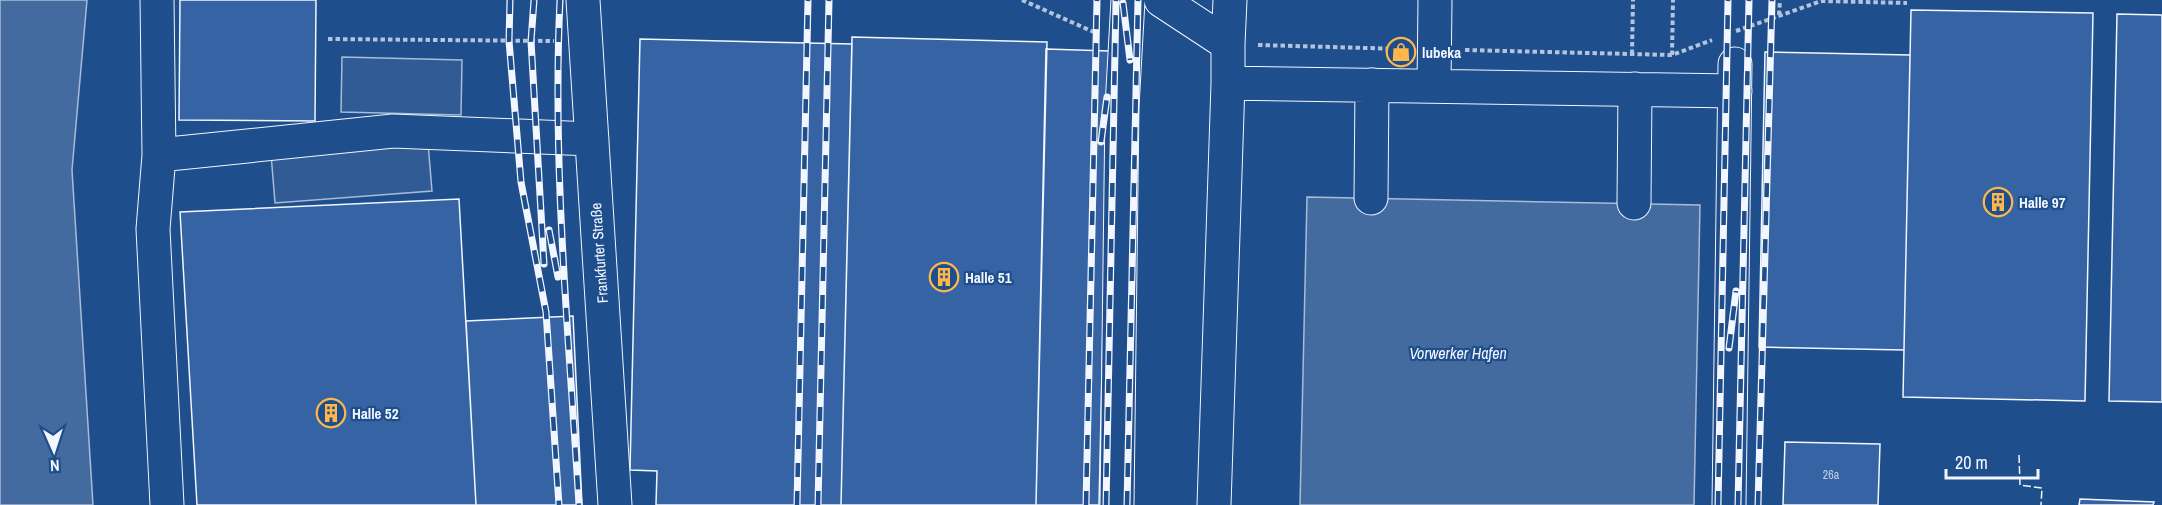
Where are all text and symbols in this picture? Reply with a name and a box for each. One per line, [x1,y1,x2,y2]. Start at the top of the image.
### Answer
shop icon: lubeka [1385,36,1417,68]
place label: lubeka [1422,42,1461,63]
building icon: Halle 97 [1982,186,2014,218]
place label: Halle 97 [2019,192,2066,213]
street label: Frankfurter Straße [585,202,613,304]
building icon: Halle 51 [928,261,960,293]
place label: Halle 51 [965,267,1012,288]
water label: Vorwerker Hafen [1409,342,1507,364]
building icon: Halle 52 [315,397,347,429]
place label: Halle 52 [352,403,399,424]
north arrow [24,421,84,481]
scale bar [1946,442,2038,480]
text: 20 m [1955,450,1988,475]
text: N [49,455,60,477]
house number: 26a [1823,467,1840,483]

